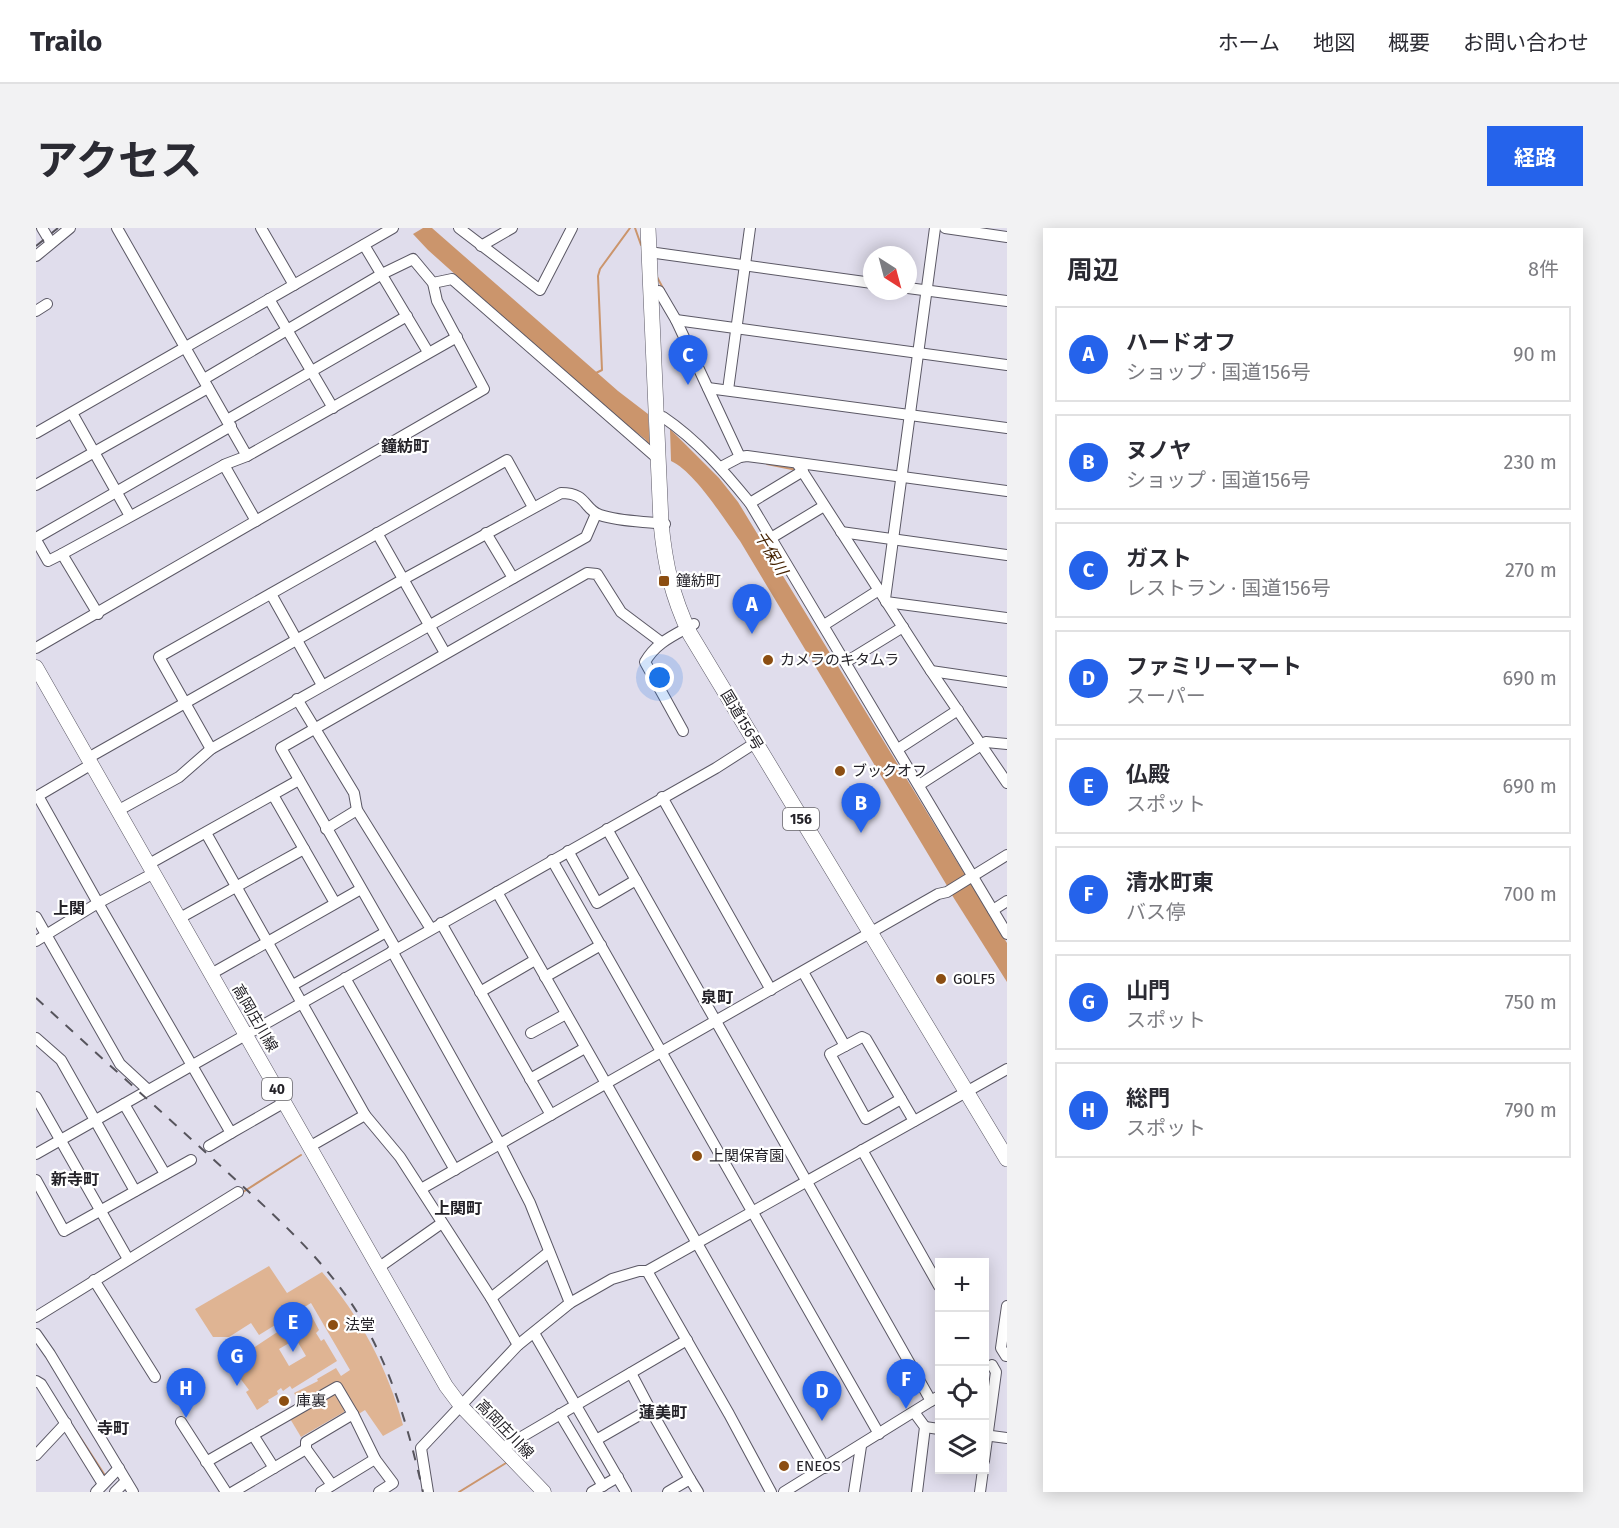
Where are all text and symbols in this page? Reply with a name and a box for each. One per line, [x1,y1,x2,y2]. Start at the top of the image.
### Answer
text: Trailo [30,25,102,58]
text: ホーム [1218,30,1280,56]
text: 地図 [1313,30,1355,56]
text: 概要 [1388,30,1430,56]
text: お問い合わせ [1463,30,1589,56]
button: 経路 [1487,126,1583,186]
text: アクセス [36,136,202,186]
north arrow [863,246,917,300]
text: 周辺 [1067,255,1119,286]
text: 8件 [1528,257,1559,281]
text: ハードオフ [1126,329,1236,356]
pin: C [668,336,708,385]
text: A [1083,342,1094,366]
text: 90 m [1513,342,1557,366]
text: ショップ · 国道156号 [1126,360,1311,384]
district label: 鐘紡町 [381,437,429,456]
text: ヌノヤ [1126,437,1192,464]
text: B [1082,450,1095,474]
text: 230 m [1504,450,1557,474]
text: ショップ · 国道156号 [1126,468,1311,492]
water label: 千保川 [750,528,793,580]
text: ガスト [1126,545,1192,572]
text: C [1083,558,1094,582]
text: 270 m [1505,558,1557,582]
place label: 鐘紡町 [676,572,721,590]
marker: 鐘紡町 [657,574,671,588]
text: レストラン · 国道156号 [1126,576,1331,600]
pin: A [732,584,772,634]
place label: カメラのキタムラ [780,651,899,669]
marker: カメラのキタムラ [761,653,775,667]
text: ファミリーマート [1126,653,1302,680]
your location [645,663,674,692]
text: D [1082,666,1095,690]
text: 690 m [1503,666,1557,690]
text: スーパー [1126,684,1206,708]
street label: 国道156号 [717,687,767,753]
text: 仏殿 [1126,761,1170,788]
place label: ブックオフ [852,762,927,780]
marker: ブックオフ [833,764,847,778]
text: E [1083,774,1094,798]
text: 690 m [1503,774,1557,798]
pin: B [842,784,880,833]
text: スポット [1126,792,1206,816]
road number: 156 [783,808,819,830]
text: 清水町東 [1126,869,1214,896]
text: F [1084,882,1093,906]
text: 700 m [1504,882,1557,906]
district label: 上関 [53,899,85,918]
text: バス停 [1126,900,1186,924]
place label: GOLF5 [953,970,995,988]
marker: GOLF5 [934,972,948,986]
text: 山門 [1126,977,1170,1004]
street label: 高岡庄川線 [228,981,282,1055]
district label: 泉町 [701,988,733,1007]
text: G [1082,990,1095,1014]
text: 750 m [1505,990,1557,1014]
text: スポット [1126,1008,1206,1032]
road number: 40 [262,1078,292,1100]
text: 総門 [1126,1085,1170,1112]
text: H [1082,1098,1095,1122]
text: 790 m [1504,1098,1557,1122]
text: スポット [1126,1116,1206,1140]
place label: 上関保育園 [709,1147,784,1165]
marker: 上関保育園 [690,1149,704,1163]
district label: 新寺町 [51,1170,99,1189]
district label: 上関町 [434,1199,482,1218]
map controls [935,1258,989,1474]
button: + [935,1258,989,1312]
pin: E [274,1302,312,1352]
button: − [935,1312,989,1366]
place label: 法堂 [345,1316,375,1334]
marker: 法堂 [326,1318,340,1332]
pin: G [218,1336,256,1386]
pin: F [886,1360,926,1409]
button: locate [935,1366,989,1420]
pin: H [166,1368,206,1418]
pin: D [802,1372,842,1421]
place label: 庫裏 [296,1392,326,1410]
marker: 庫裏 [277,1394,291,1408]
street label: 高岡庄川線 [472,1396,538,1462]
district label: 蓮美町 [639,1403,687,1422]
district label: 寺町 [97,1419,129,1438]
button: layers [935,1420,989,1474]
place label: ENEOS [796,1457,841,1475]
marker: ENEOS [777,1459,791,1473]

